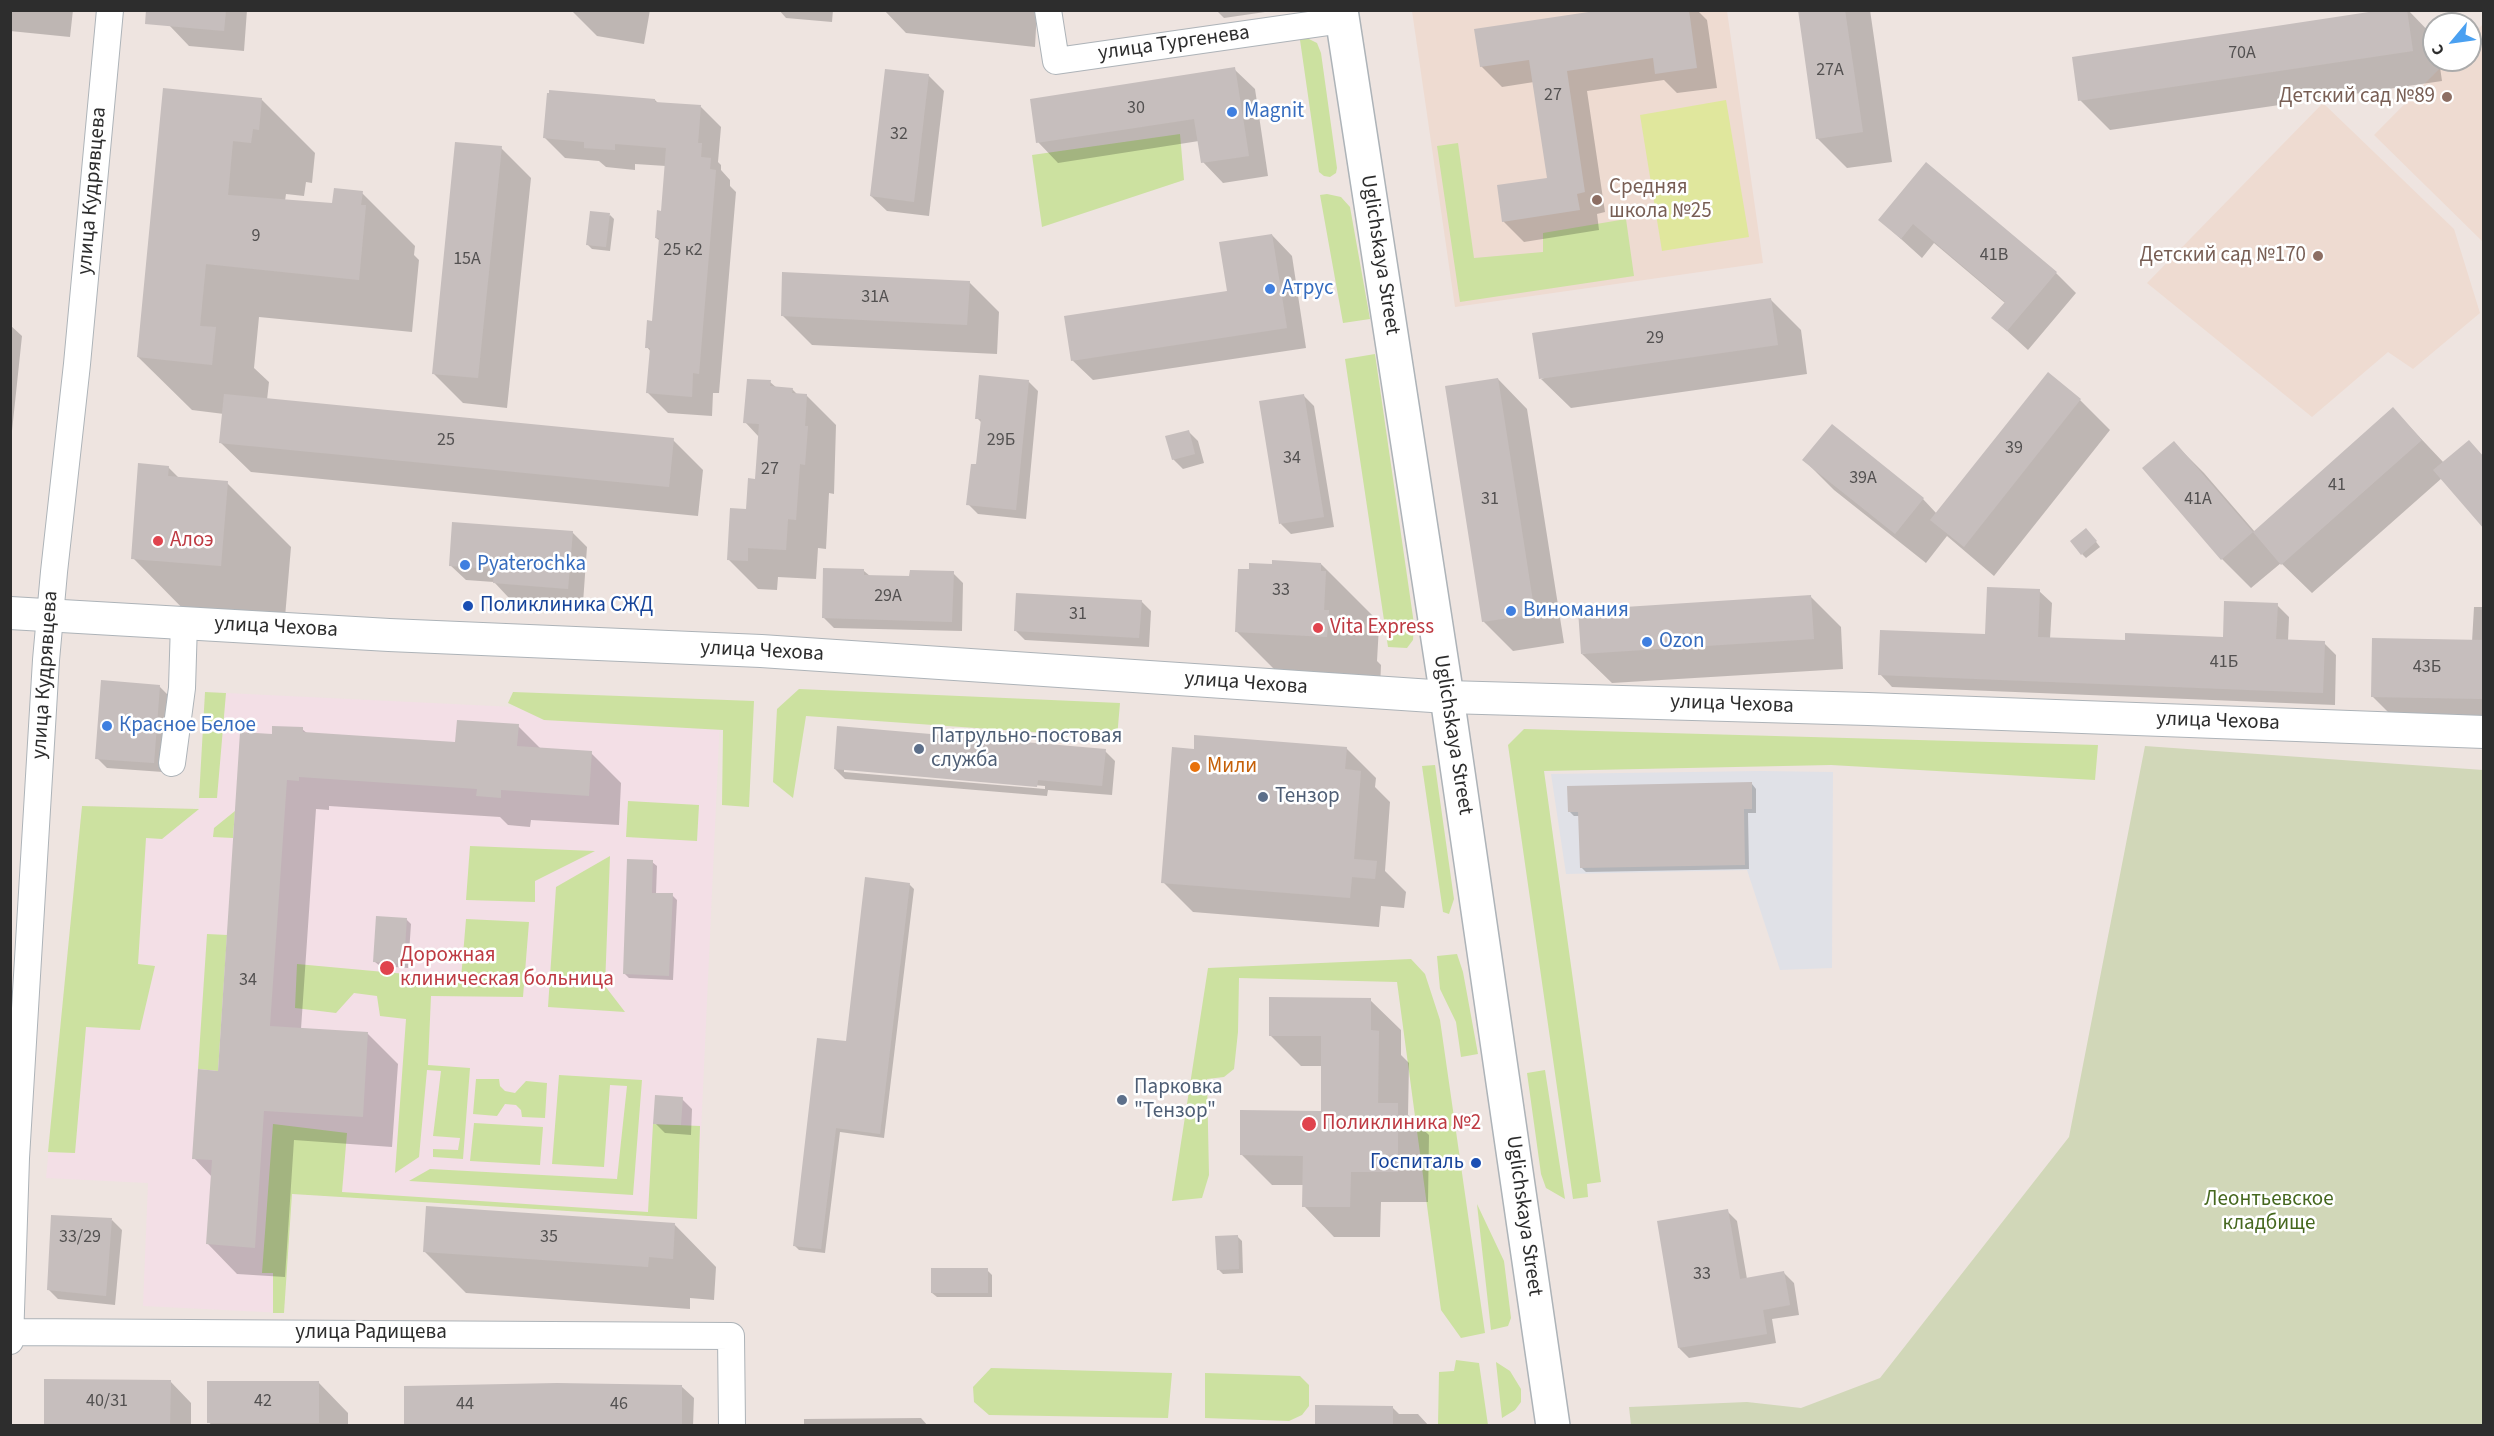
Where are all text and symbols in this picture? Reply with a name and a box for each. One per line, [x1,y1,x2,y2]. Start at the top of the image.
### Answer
north arrow [2422,12,2482,72]
street label: улица Тургенева [1097,21,1251,67]
text: С [2426,40,2450,59]
house number: 70А [2228,43,2256,65]
house number: 27А [1816,60,1844,82]
place label: Детский сад №89 [2279,84,2435,110]
house number: 27 [1544,85,1562,107]
marker: Детский сад №89 [2440,90,2454,104]
house number: 30 [1127,98,1145,120]
place label: Magnit [1244,99,1304,125]
marker: Magnit [1225,105,1239,119]
street label: улица Кудрявцева [73,106,113,276]
house number: 32 [890,124,908,146]
street label: Uglichskaya Street [1354,173,1404,337]
place label: Средняя школа №25 [1609,175,1712,225]
marker: Средняя школа №25 [1590,193,1604,207]
house number: 9 [252,226,260,248]
house number: 25 к2 [663,240,703,262]
place label: Детский сад №170 [2140,243,2306,269]
house number: 41В [1980,245,2008,267]
house number: 15А [453,249,481,271]
marker: Детский сад №170 [2311,249,2325,263]
place label: Атрус [1282,276,1334,302]
marker: Атрус [1263,282,1277,296]
house number: 31А [861,287,889,309]
house number: 29 [1646,328,1664,350]
house number: 25 [437,430,455,452]
house number: 29Б [987,430,1015,452]
house number: 39 [2005,438,2023,460]
house number: 34 [1283,448,1301,470]
house number: 27 [761,459,779,481]
house number: 39А [1849,468,1877,490]
house number: 41 [2328,475,2346,497]
house number: 31 [1481,489,1499,511]
house number: 41А [2184,489,2212,511]
place label: Алоэ [170,528,214,554]
marker: Алоэ [151,534,165,548]
place label: Pyaterochka [477,552,586,578]
marker: Pyaterochka [458,558,472,572]
house number: 33 [1272,580,1290,602]
house number: 29А [874,586,902,608]
street label: улица Кудрявцева [28,590,64,760]
place label: Поликлиника СЖД [480,593,653,619]
place label: Виномания [1523,598,1629,624]
marker: Поликлиника СЖД [461,599,475,613]
house number: 31 [1069,604,1087,626]
marker: Виномания [1504,604,1518,618]
street label: улица Чехова [214,612,338,644]
place label: Vita Express [1330,615,1434,641]
marker: Vita Express [1311,621,1325,635]
place label: Ozon [1659,629,1704,655]
marker: Ozon [1640,635,1654,649]
street label: улица Чехова [700,636,824,668]
house number: 41Б [2210,652,2238,674]
street label: Uglichskaya Street [1427,653,1477,817]
house number: 43Б [2413,657,2441,679]
street label: улица Чехова [1183,667,1309,701]
street label: улица Чехова [1670,690,1794,720]
street label: улица Чехова [2156,707,2280,737]
place label: Красное Белое [119,713,256,739]
marker: Красное Белое [100,719,114,733]
place label: Патрульно-постовая служба [931,724,1122,774]
marker: Патрульно-постовая служба [912,742,926,756]
place label: Мили [1207,754,1257,780]
marker: Мили [1188,760,1202,774]
place label: Тензор [1275,784,1340,810]
marker: Тензор [1256,790,1270,804]
place label: Дорожная клиническая больница [400,943,614,993]
marker: Дорожная клиническая больница [378,959,396,977]
house number: 34 [239,970,257,992]
place label: Парковка "Тензор" [1134,1075,1223,1125]
marker: Парковка "Тензор" [1115,1093,1129,1107]
place label: Поликлиника №2 [1322,1111,1481,1137]
marker: Поликлиника №2 [1300,1115,1318,1133]
street label: Uglichskaya Street [1499,1134,1547,1298]
place label: Госпиталь [1370,1150,1464,1176]
marker: Госпиталь [1469,1156,1483,1170]
park label: Леонтьевское кладбище [2204,1187,2334,1237]
house number: 33/29 [59,1227,101,1249]
house number: 35 [540,1227,558,1249]
house number: 33 [1693,1264,1711,1286]
street label: улица Радищева [295,1320,447,1346]
house number: 40/31 [86,1391,128,1413]
house number: 42 [254,1391,272,1413]
house number: 44 [456,1394,474,1416]
house number: 46 [610,1394,628,1416]

